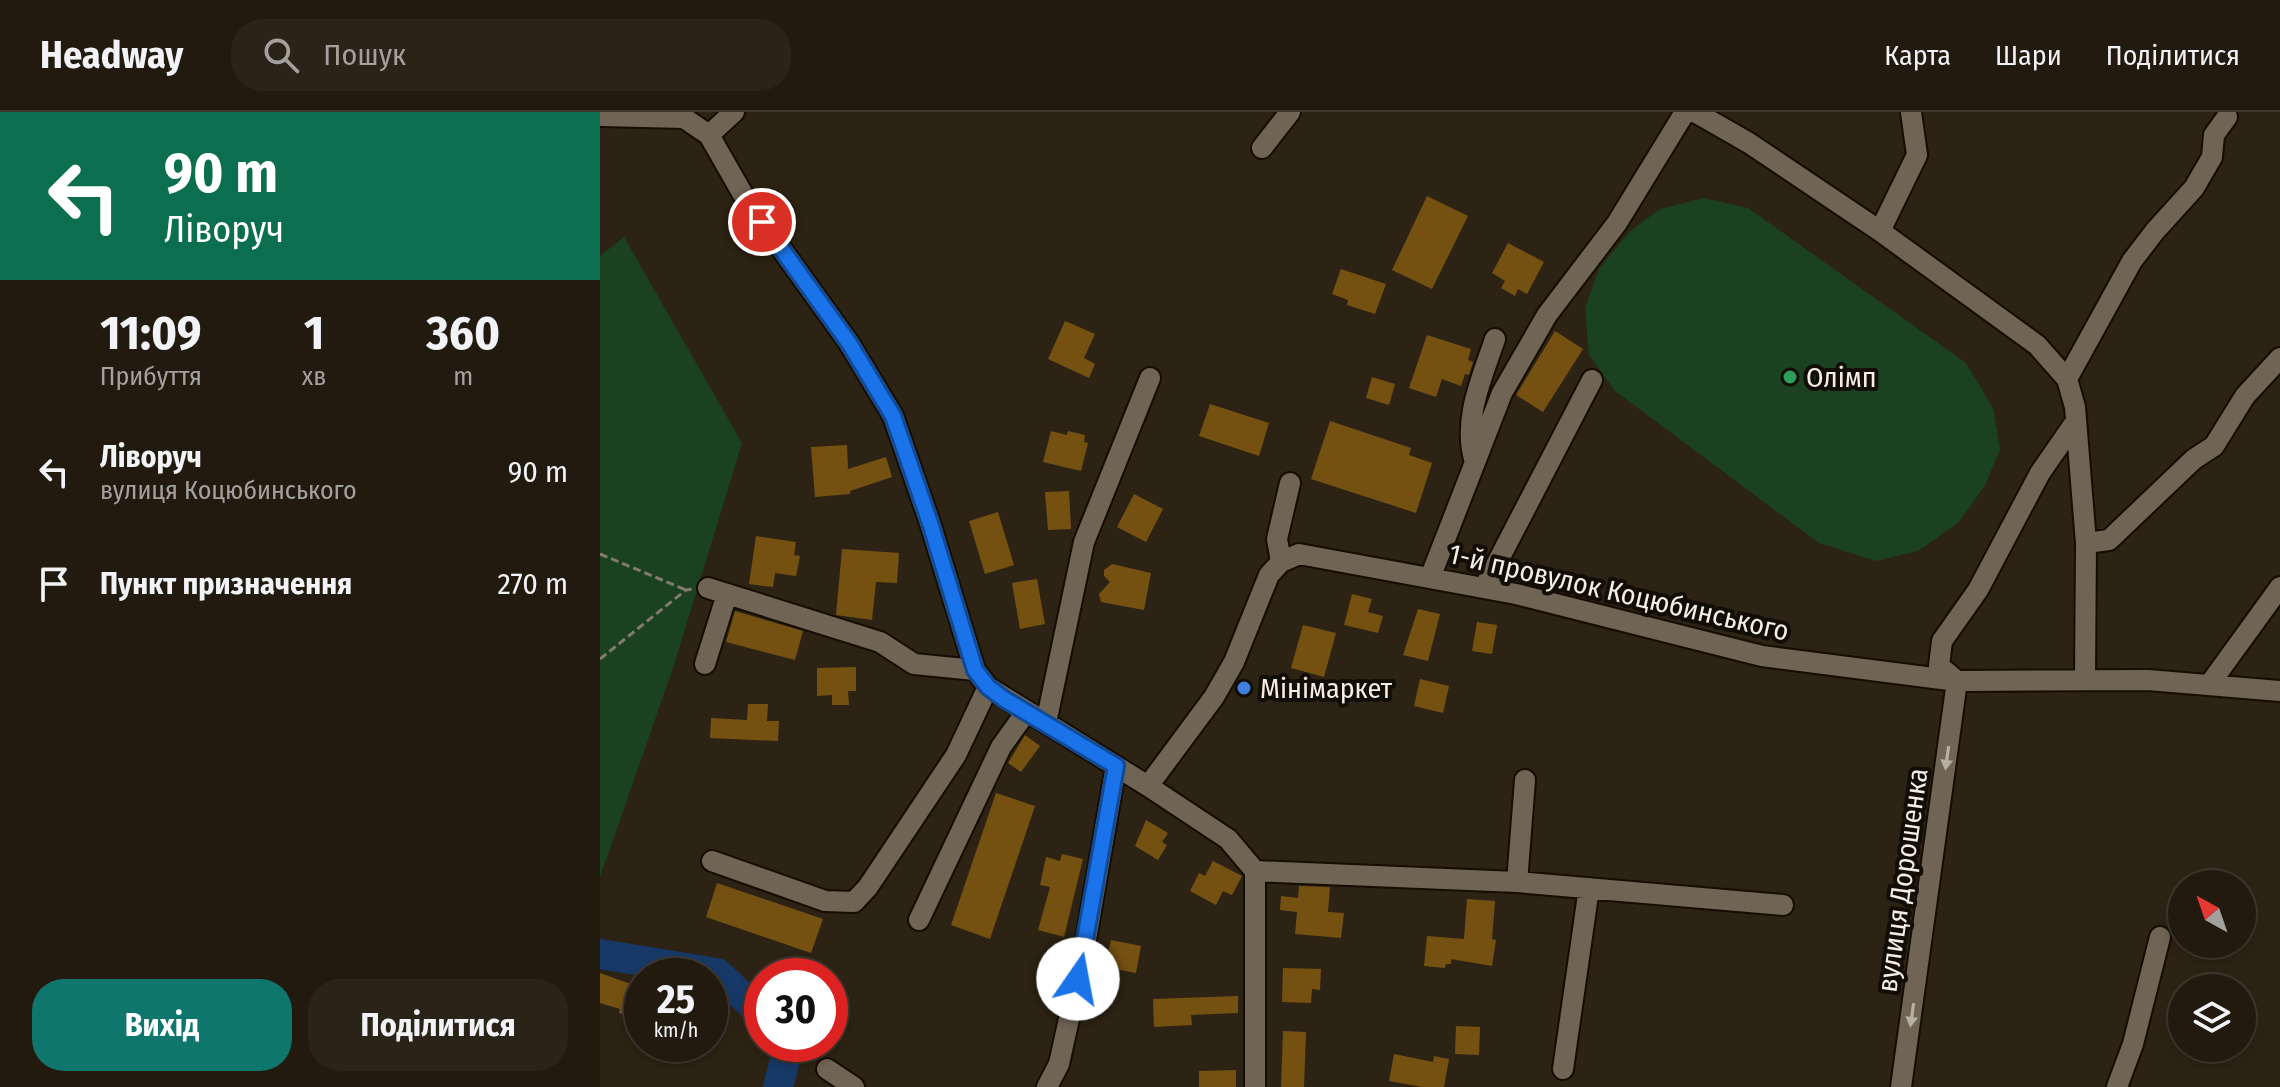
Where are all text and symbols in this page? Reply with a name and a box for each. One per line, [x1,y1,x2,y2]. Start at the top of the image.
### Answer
search box [231,19,791,91]
text: Headway [40,32,183,78]
icon: search [259,33,303,77]
text: Пошук [323,37,406,73]
text: Карта [1884,39,1951,72]
text: Шари [1995,39,2062,72]
text: Поділитися [2106,39,2240,72]
text: 90 m [164,140,278,207]
icon: left [32,144,136,248]
pin [728,188,796,256]
icon: arrive [740,200,784,244]
text: Ліворуч [164,208,284,252]
text: 11:09 [100,304,202,362]
text: 1 [304,304,324,362]
text: 360 [426,304,500,362]
text: Прибуття [100,361,202,392]
text: хв [302,361,326,392]
text: m [453,361,473,392]
place label: Олімп [1806,361,1877,394]
marker: Олімп [1781,368,1799,386]
text: Ліворуч [100,439,202,475]
icon: left [32,450,76,494]
text: 90 m [508,454,568,490]
text: вулиця Коцюбинського [100,475,357,506]
street label: 1-й провулок Коцюбинського [1446,537,1792,648]
icon: arrive [32,562,76,606]
text: Пункт призначення [100,566,352,602]
text: 270 m [497,566,568,602]
place label: Мінімаркет [1260,672,1393,705]
marker: Мінімаркет [1235,679,1253,697]
one-way arrow [1940,746,1953,771]
street label: вулиця Дорошенка [1870,766,1935,994]
north arrow [2168,870,2256,958]
map controls [2168,870,2256,1062]
position arrow [1036,937,1120,1021]
speed limit sign: 30 [744,958,848,1062]
button: layers [2168,974,2256,1062]
text: 25 [657,976,695,1024]
button: Вихід [32,979,292,1071]
button: Поділитися [308,979,568,1071]
one-way arrow [1905,1003,1918,1028]
text: km/h [654,1018,698,1042]

